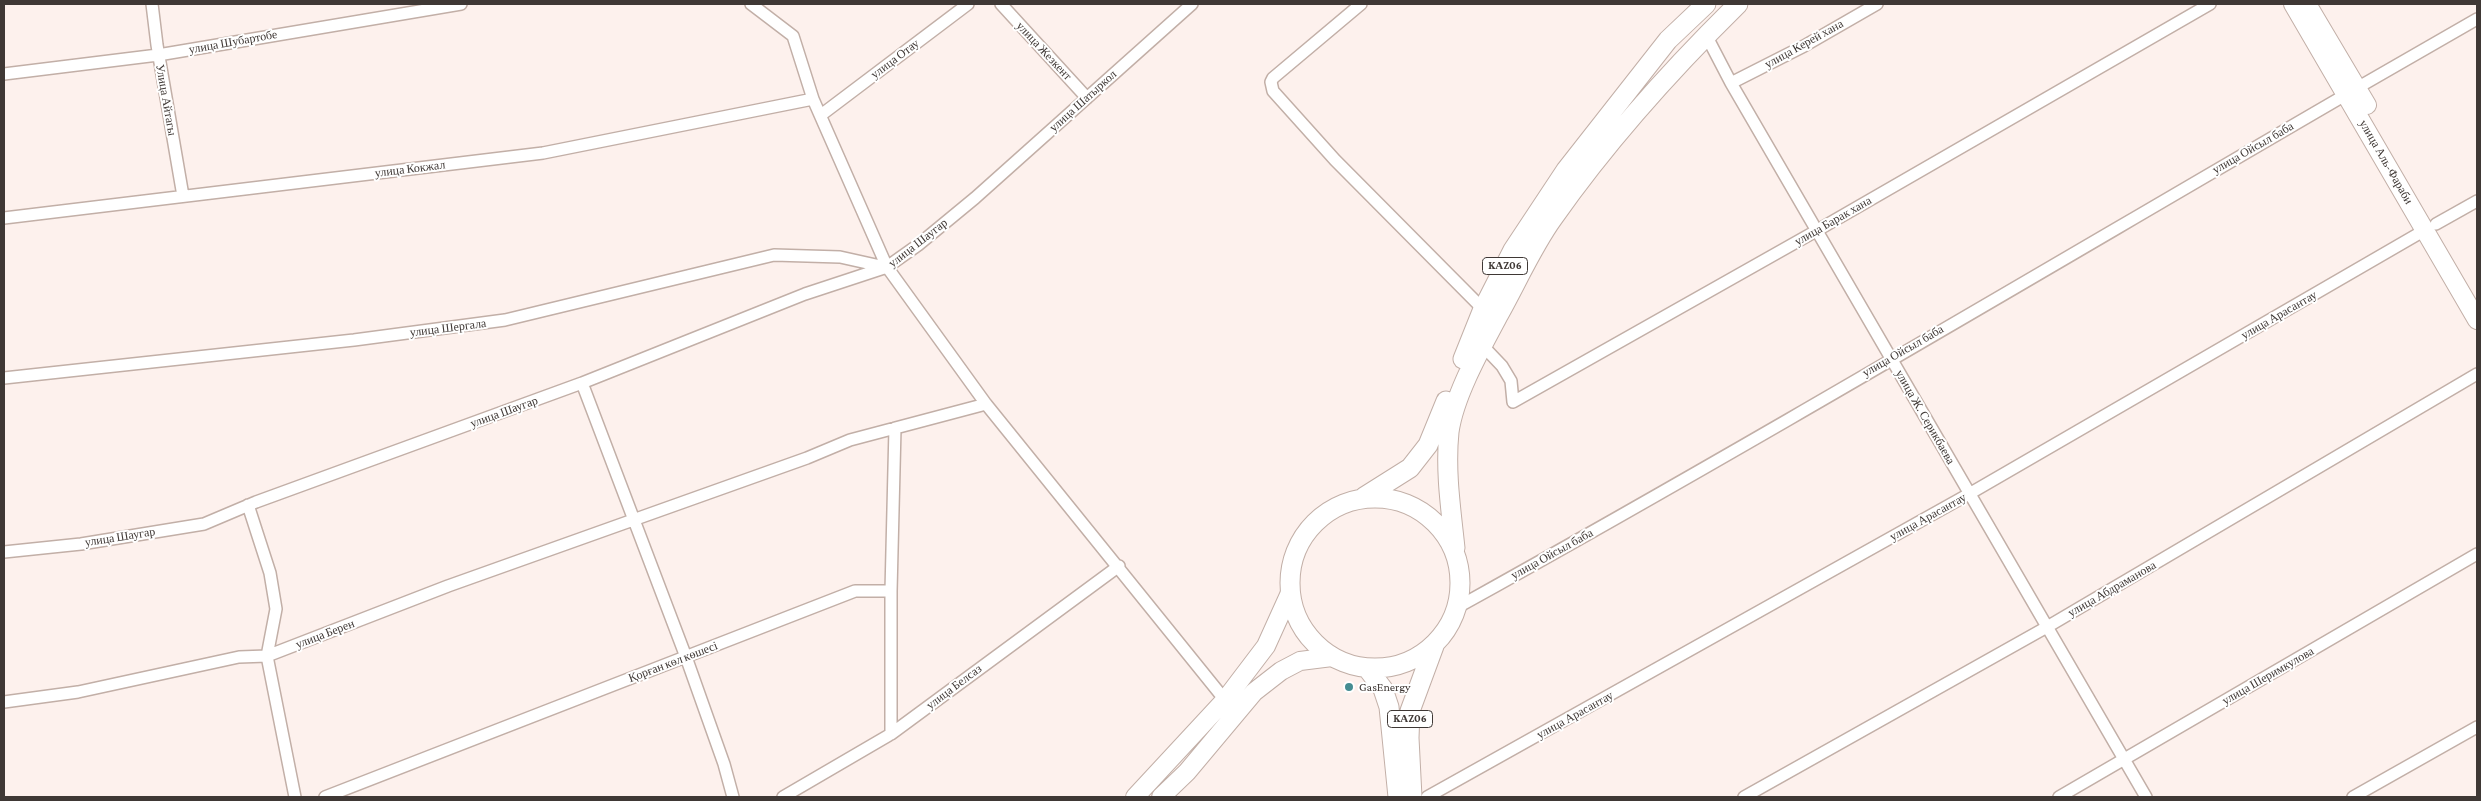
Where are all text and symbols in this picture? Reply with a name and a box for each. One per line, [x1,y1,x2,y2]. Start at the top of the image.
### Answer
street label: улица Керей хана [1762,16,1846,72]
street label: улица Жезкент [1013,19,1075,83]
street label: улица Шубартобе [188,27,278,57]
street label: улица Отау [868,36,922,82]
street label: Улица Айтагы [153,63,179,137]
street label: улица Шатыркол [1046,67,1120,135]
street label: улица Аль-Фараби [2356,117,2416,207]
street label: улица Ойсыл баба [2210,119,2296,177]
street label: улица Кокжал [374,158,446,180]
street label: улица Барак хана [1792,193,1874,249]
street label: улица Шаугар [886,215,950,271]
road number: KАZ06 [1482,258,1528,274]
street label: улица Арасантау [2239,287,2319,343]
street label: улица Шергала [409,316,487,340]
street label: улица Ойсыл баба [1860,322,1946,380]
street label: улица Ж. Серикбаева [1892,367,1958,467]
street label: улица Шаугар [468,393,540,431]
street label: улица Арасантау [1887,490,1969,544]
street label: улица Шаугар [84,524,156,550]
street label: улица Ойсыл баба [1509,526,1595,582]
street label: улица Абдраманова [2065,558,2159,620]
street label: улица Берен [294,616,356,652]
street label: Қорған көл көшесі [626,638,720,686]
street label: улица Шеримкулова [2220,644,2316,708]
street label: улица Белсаз [923,662,985,712]
place label: GasEnergy [1359,680,1410,694]
marker: GasEnergy [1343,681,1355,693]
street label: улица Арасантау [1534,688,1616,742]
road number: KАZ06 [1388,711,1432,728]

